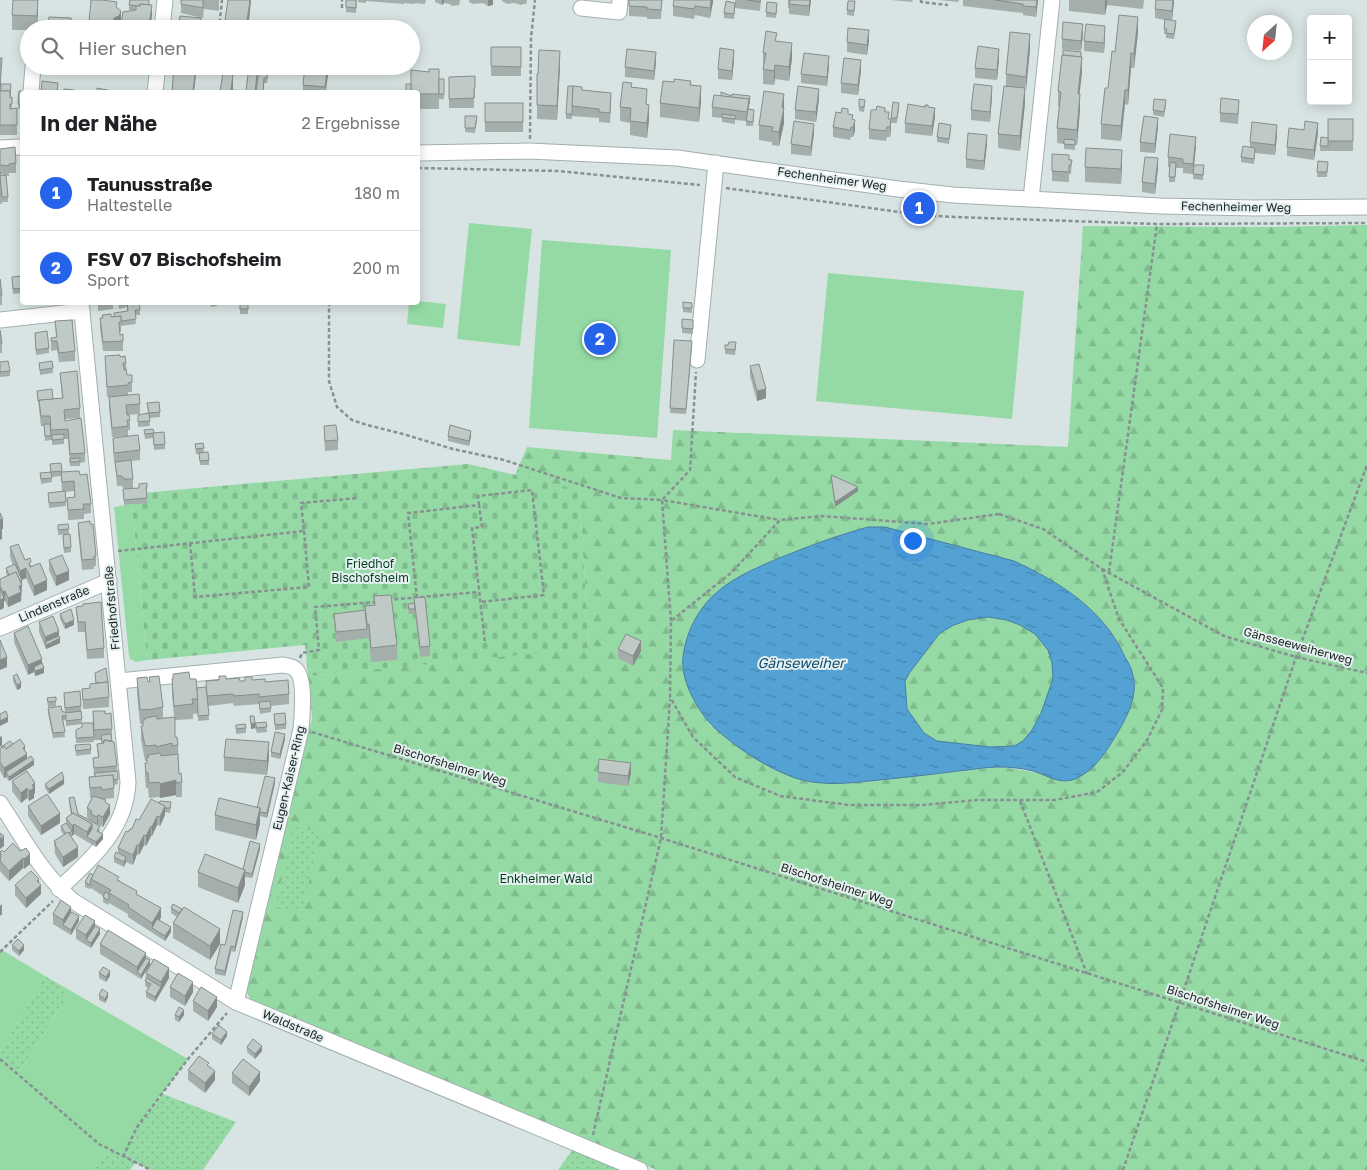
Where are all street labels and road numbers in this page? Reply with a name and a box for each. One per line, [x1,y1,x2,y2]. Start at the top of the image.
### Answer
street label: Fechenheimer Weg [776,163,888,194]
street label: Fechenheimer Weg [1181,198,1291,215]
street label: Friedhofstraße [100,565,123,651]
street label: Lindenstraße [16,582,92,625]
street label: Gänsseeweiherweg [1242,624,1354,667]
street label: Eugen-Kaiser-Ring [269,724,308,832]
street label: Bischofsheimer Weg [392,740,509,789]
street label: Bischofsheimer Weg [779,859,895,910]
street label: Bischofsheimer Weg [1165,981,1281,1032]
street label: Waldstraße [260,1006,326,1045]

